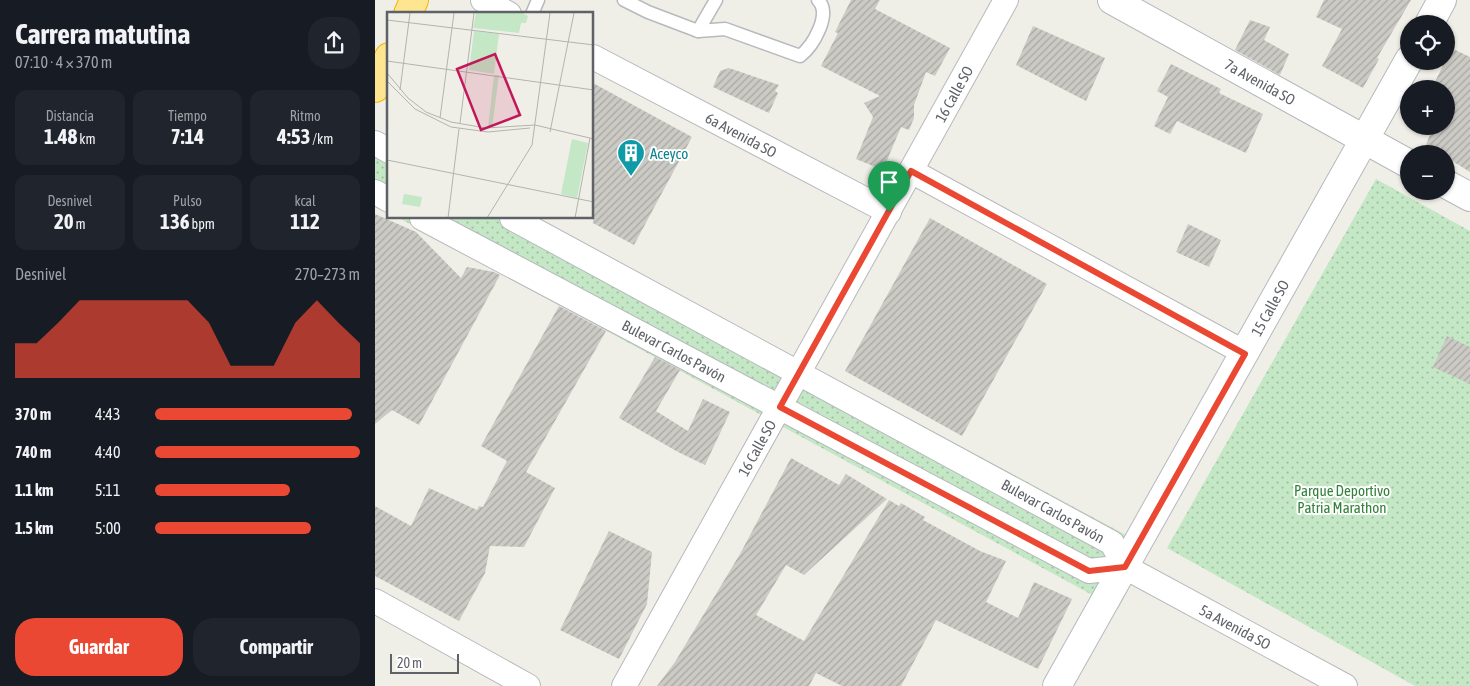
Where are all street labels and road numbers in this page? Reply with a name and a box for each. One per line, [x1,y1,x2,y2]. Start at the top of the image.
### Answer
street label: 7a Avenida SO [1222,56,1299,109]
street label: 16 Calle SO [932,63,976,125]
street label: 6a Avenida SO [702,109,780,161]
street label: 15 Calle SO [1248,277,1292,339]
street label: Bulevar Carlos Pavón [619,316,729,386]
street label: 16 Calle SO [735,417,779,479]
street label: Bulevar Carlos Pavón [999,476,1107,546]
street label: 5a Avenida SO [1196,601,1274,653]

